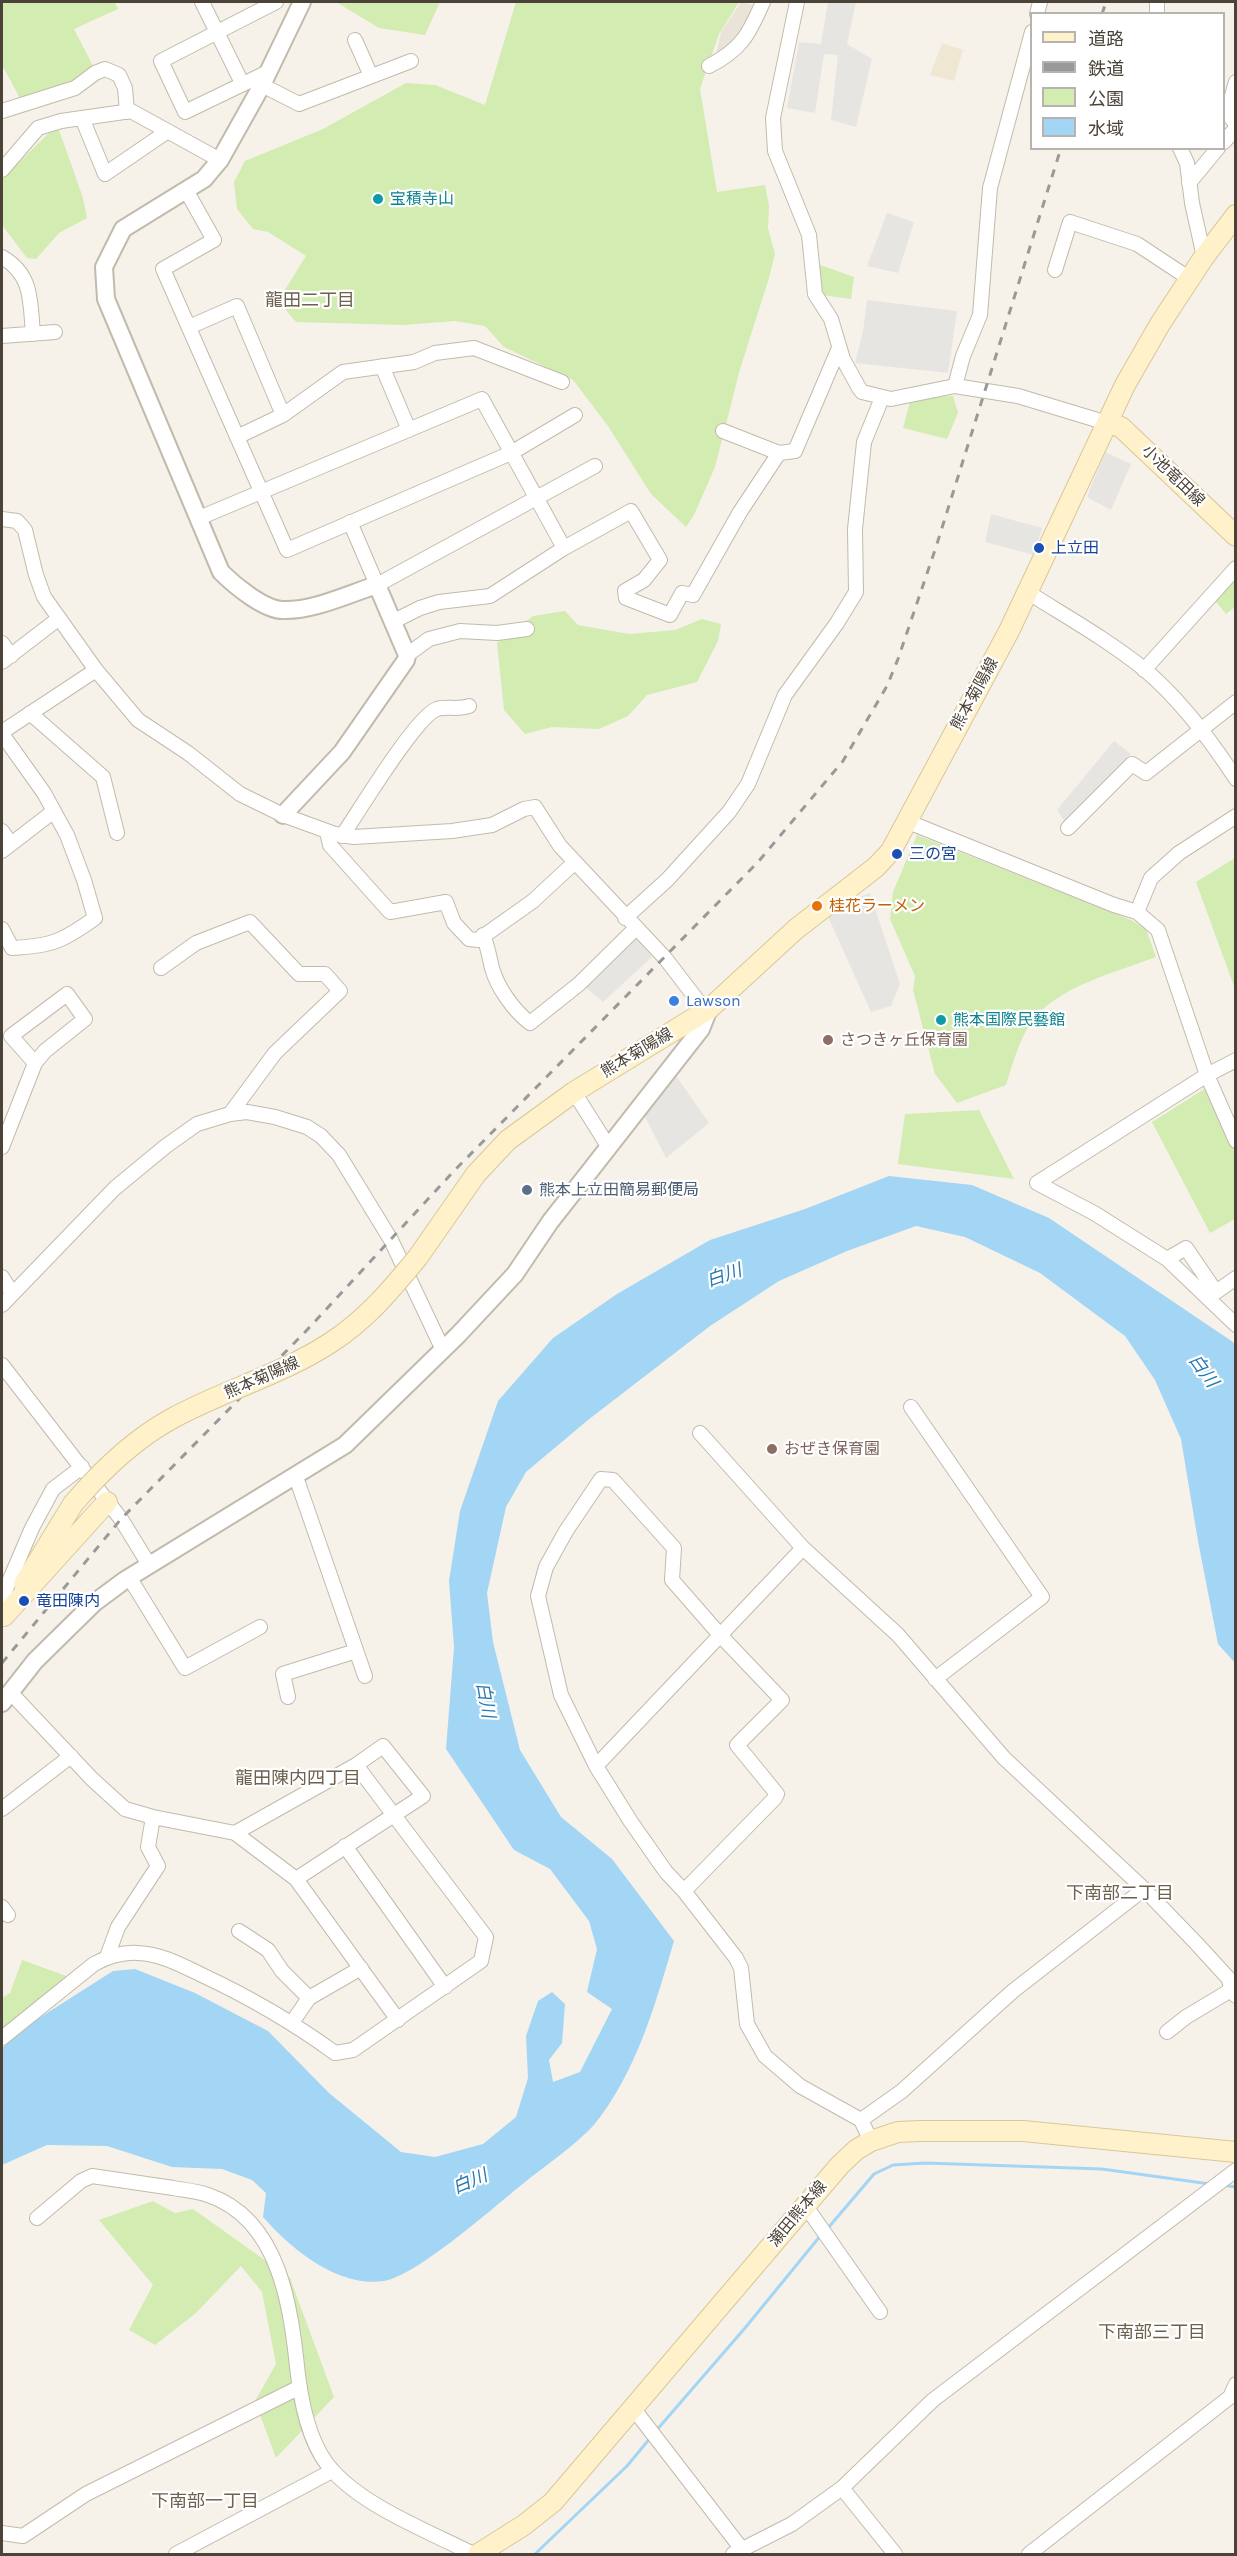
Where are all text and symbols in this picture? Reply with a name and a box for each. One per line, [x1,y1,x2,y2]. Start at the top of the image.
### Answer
legend [1030,12,1225,150]
text: 道路 [1088,28,1124,50]
text: 鉄道 [1088,58,1124,80]
text: 公園 [1088,88,1124,110]
text: 水域 [1088,118,1124,140]
place label: 宝積寺山 [390,189,454,209]
marker: 宝積寺山 [371,192,385,206]
district label: 龍田二丁目 [265,290,355,312]
street label: 小池竜田線 [1138,441,1208,511]
place label: 上立田 [1051,538,1099,558]
marker: 上立田 [1032,541,1046,555]
street label: 熊本菊陽線 [947,654,1003,734]
place label: 三の宮 [909,844,957,864]
marker: 三の宮 [890,847,904,861]
place label: 桂花ラーメン [829,896,925,916]
marker: 桂花ラーメン [810,899,824,913]
place label: Lawson [686,991,741,1011]
marker: Lawson [667,994,681,1008]
place label: 熊本国際民藝館 [953,1010,1065,1030]
marker: 熊本国際民藝館 [934,1013,948,1027]
street label: 熊本菊陽線 [598,1024,676,1082]
place label: さつきヶ丘保育園 [840,1030,968,1050]
marker: さつきヶ丘保育園 [821,1033,835,1047]
place label: 熊本上立田簡易郵便局 [539,1180,699,1200]
marker: 熊本上立田簡易郵便局 [520,1183,534,1197]
water label: 白川 [703,1260,745,1292]
water label: 白川 [1184,1350,1222,1392]
street label: 熊本菊陽線 [222,1353,302,1403]
place label: おぜき保育園 [784,1439,880,1459]
marker: おぜき保育園 [765,1442,779,1456]
place label: 竜田陳内 [36,1591,100,1611]
marker: 竜田陳内 [17,1594,31,1608]
water label: 白川 [471,1680,499,1720]
district label: 龍田陳内四丁目 [235,1768,361,1790]
district label: 下南部二丁目 [1066,1883,1174,1905]
water label: 白川 [449,2165,491,2199]
street label: 瀬田熊本線 [765,2177,831,2251]
district label: 下南部三丁目 [1098,2322,1206,2344]
district label: 下南部一丁目 [151,2491,259,2513]

